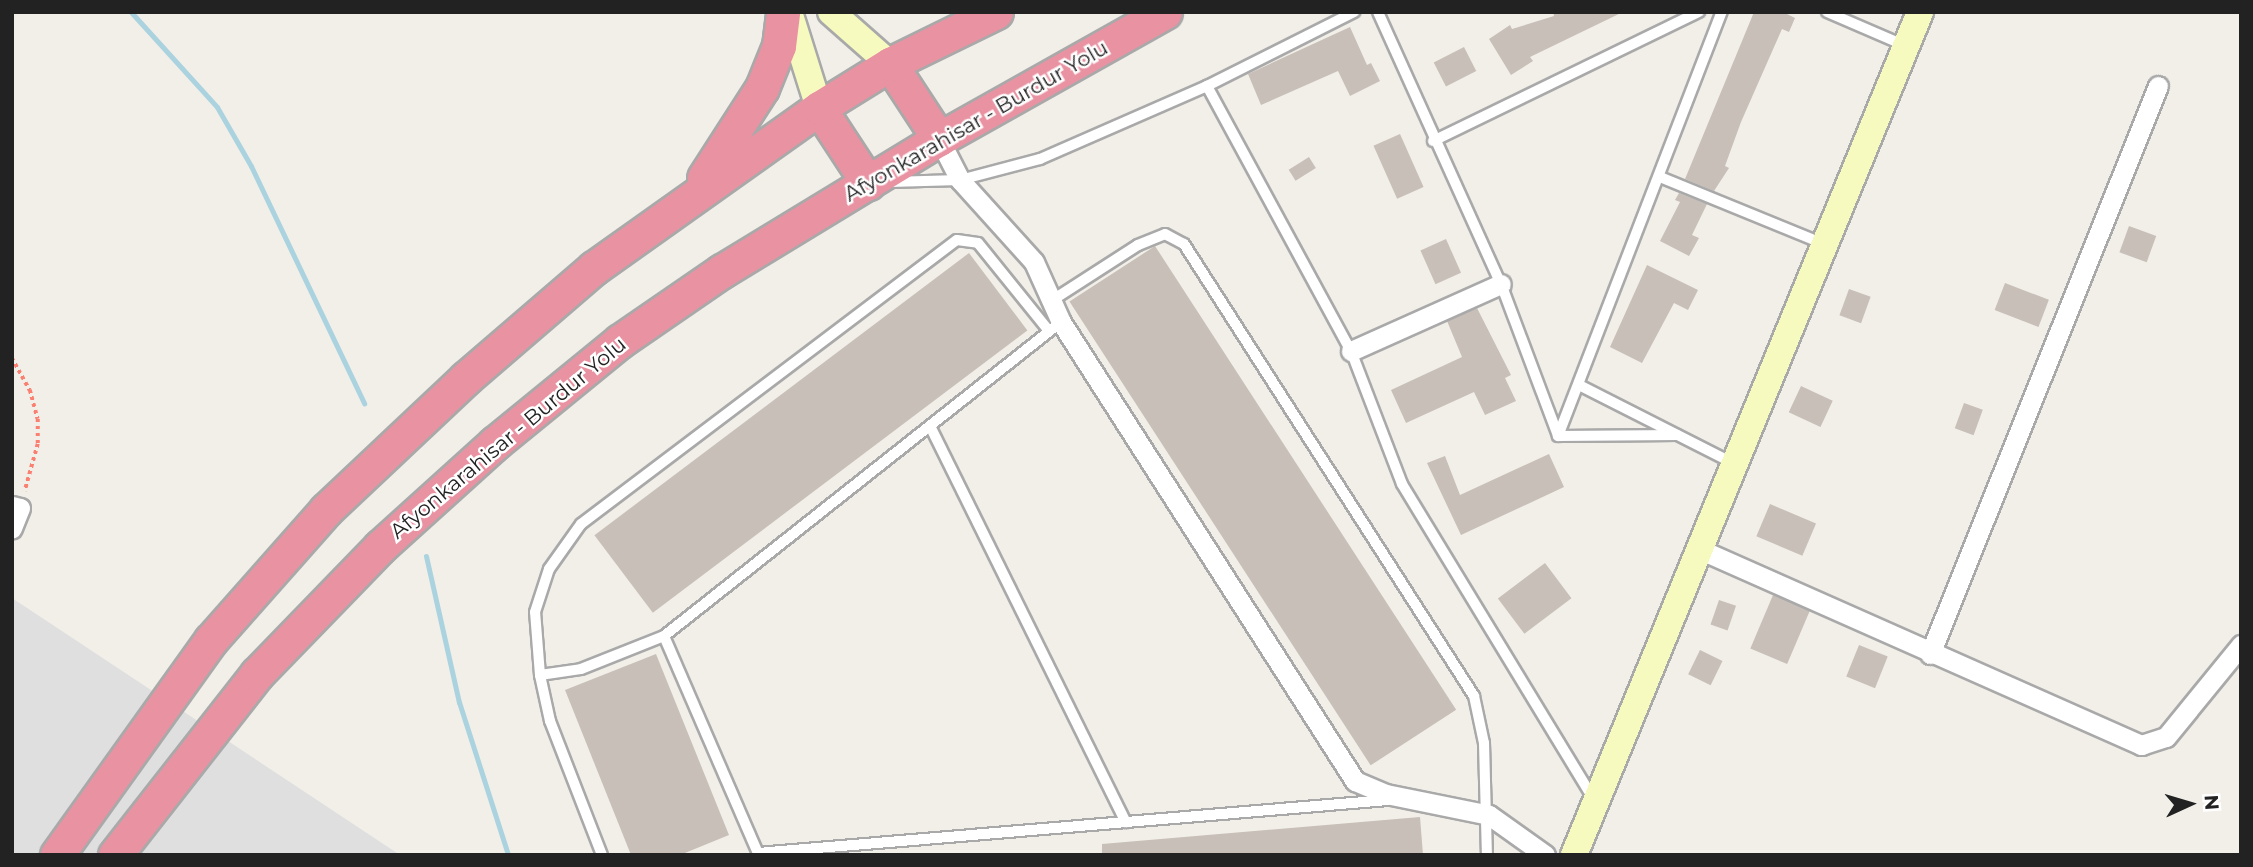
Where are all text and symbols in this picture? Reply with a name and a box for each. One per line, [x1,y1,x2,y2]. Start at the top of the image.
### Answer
street label: Afyonkarahisar - Burdur Yolu [840,35,1112,207]
street label: Afyonkarahisar - Burdur Yolu [385,332,631,544]
north arrow [2155,769,2225,839]
text: N [2199,794,2223,811]

